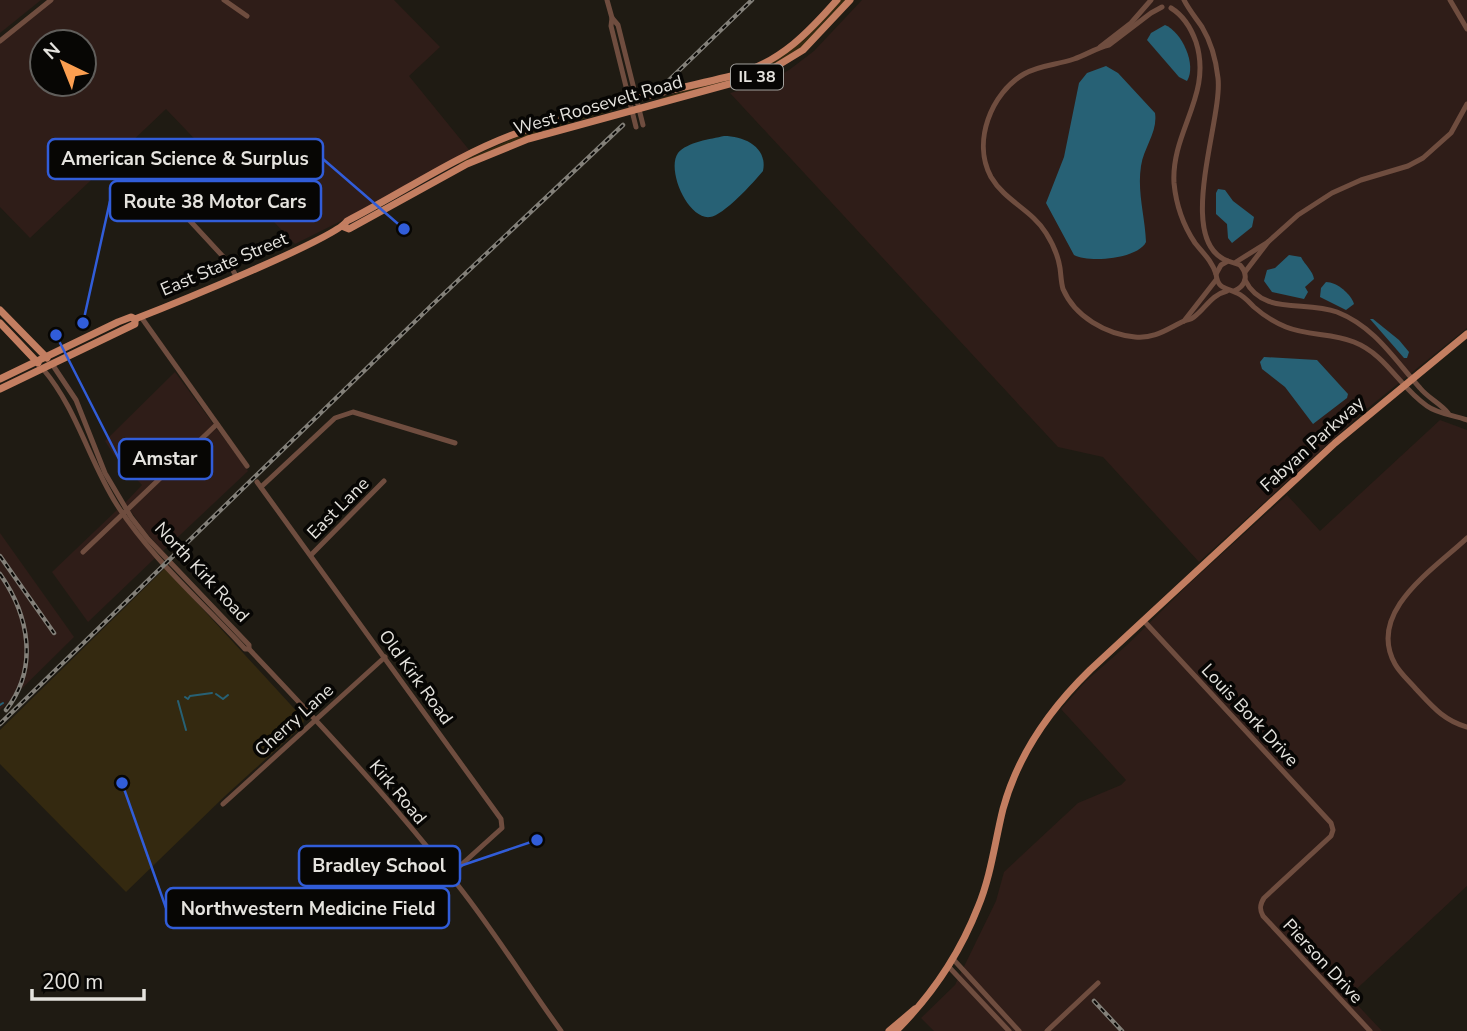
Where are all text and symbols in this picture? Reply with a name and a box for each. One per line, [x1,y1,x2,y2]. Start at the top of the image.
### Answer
north arrow [28,28,98,98]
text: N [38,37,66,66]
road number: IL 38 [731,64,783,90]
street label: West Roosevelt Road [511,69,685,141]
callout: American Science & Surplus [48,139,323,179]
text: American Science & Surplus [61,146,309,172]
callout: Route 38 Motor Cars [110,181,321,221]
text: Route 38 Motor Cars [124,189,306,215]
street label: East State Street [157,226,292,302]
street label: Fabyan Parkway [1255,390,1370,497]
callout: Amstar [119,439,212,479]
text: Amstar [132,446,198,472]
street label: East Lane [302,472,374,544]
street label: North Kirk Road [149,517,255,627]
street label: Old Kirk Road [374,625,458,729]
street label: Louis Bork Drive [1196,658,1304,772]
street label: Cherry Lane [249,678,339,762]
street label: Kirk Road [364,755,432,829]
callout: Bradley School [299,846,460,886]
text: Bradley School [312,853,446,879]
callout: Northwestern Medicine Field [166,888,449,928]
text: Northwestern Medicine Field [181,896,435,922]
street label: Pierson Drive [1277,913,1369,1009]
scale bar [32,958,144,1002]
text: 200 m [42,968,103,996]

